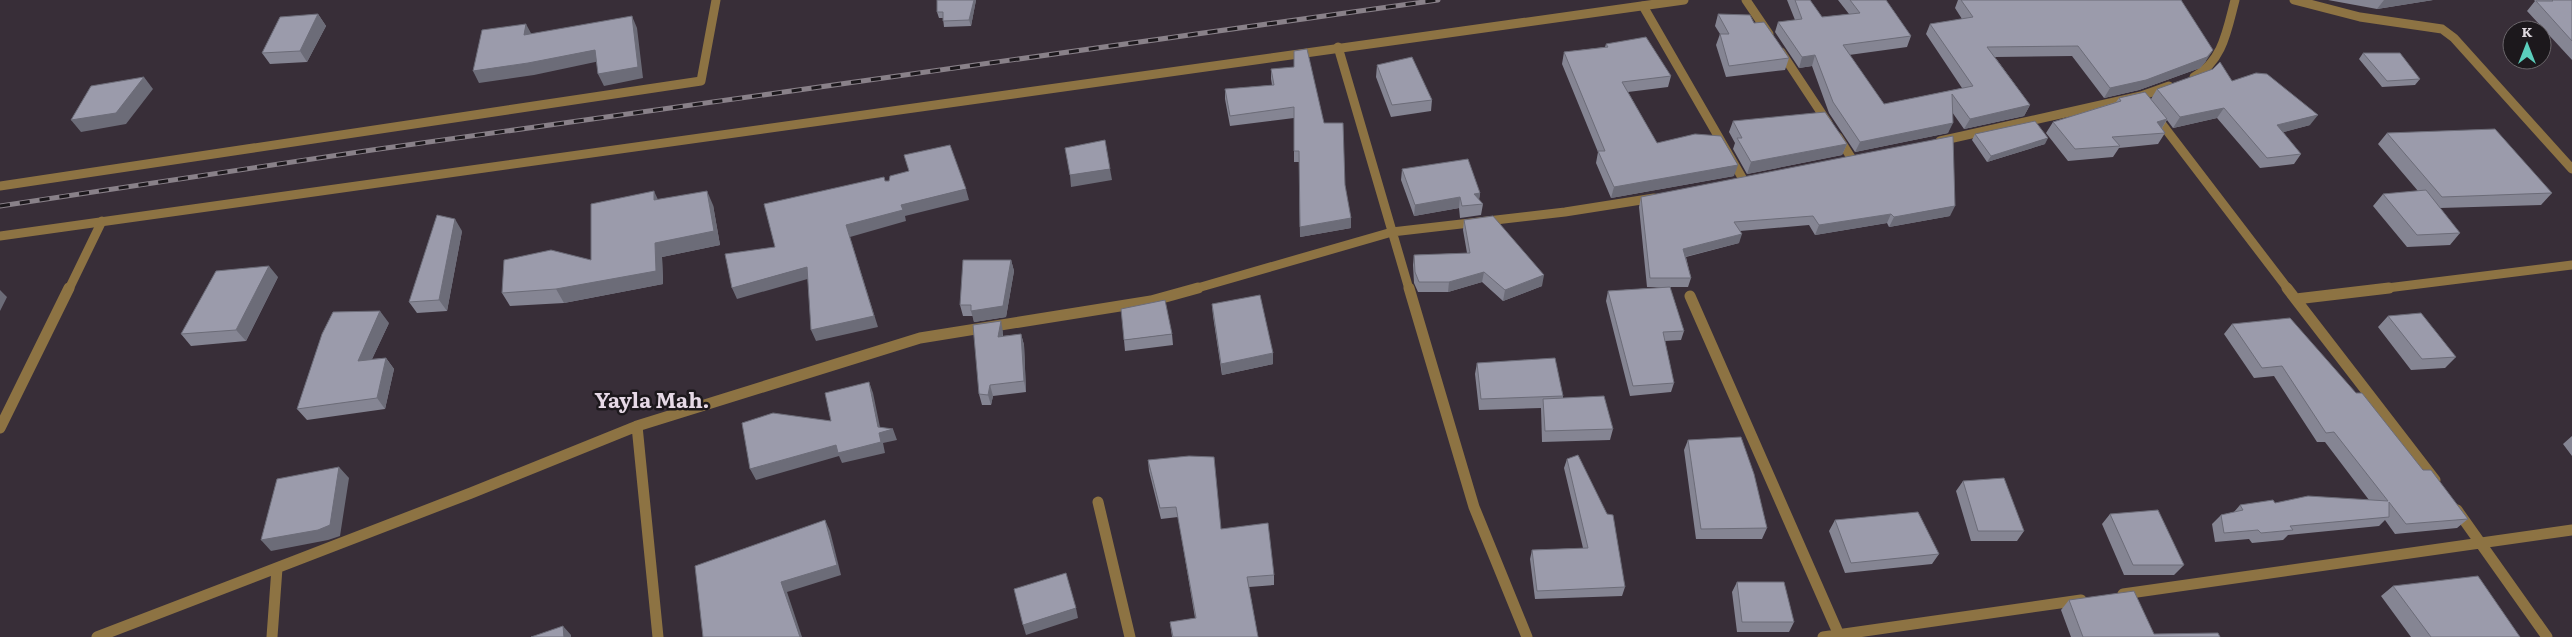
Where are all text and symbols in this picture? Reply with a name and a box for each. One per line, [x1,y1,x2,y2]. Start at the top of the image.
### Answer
north arrow [2502,20,2552,70]
text: K [2522,21,2533,41]
district label: Yayla Mah. [594,383,710,414]

